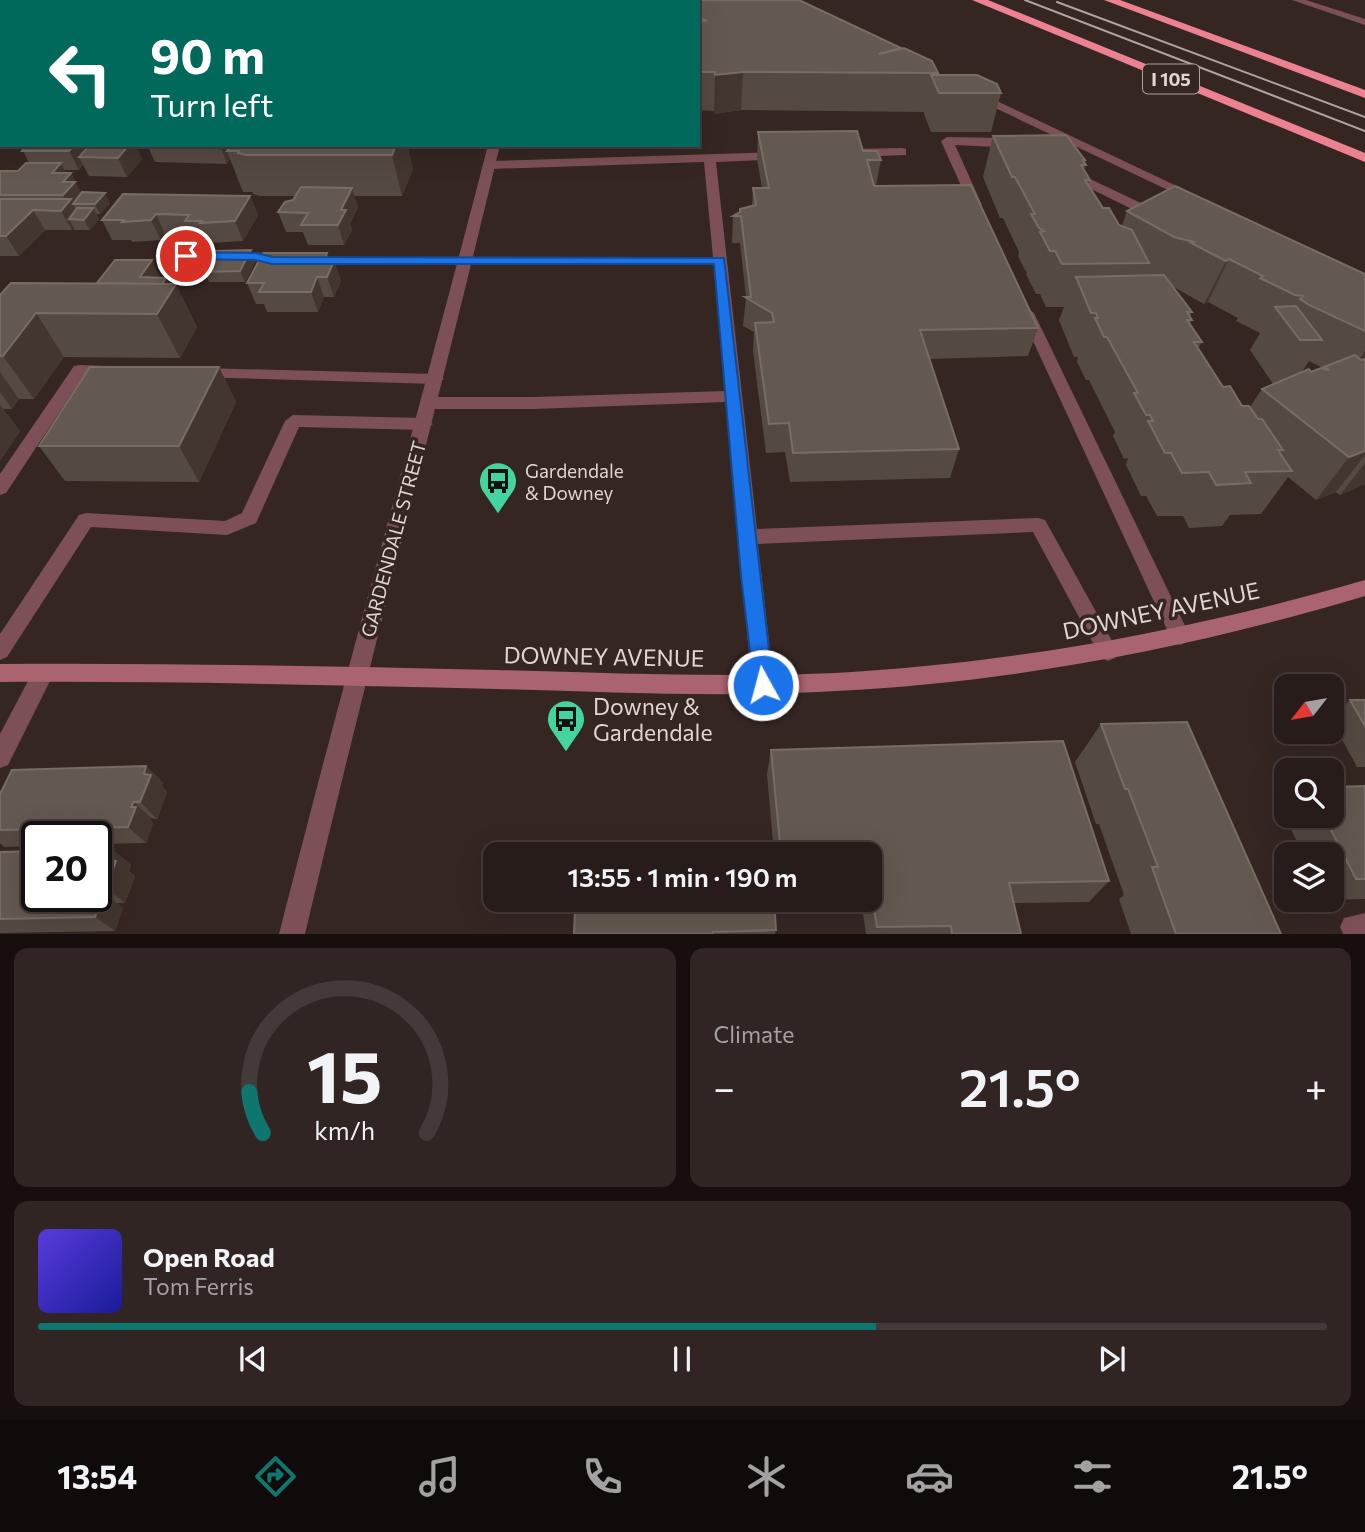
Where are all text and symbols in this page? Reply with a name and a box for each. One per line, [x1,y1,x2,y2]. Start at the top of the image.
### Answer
text: 90 m [150,24,265,84]
icon: left [35,28,126,119]
road number: I 105 [1143,64,1199,94]
text: Turn left [150,84,274,124]
pin [156,226,216,286]
icon: arrive [167,237,205,275]
street label: GARDENDALE STREET [356,438,430,640]
place label: Gardendale & Downey [525,459,624,504]
bus stop icon: Gardendale & Downey [477,460,519,515]
street label: DOWNEY AVENUE [1060,575,1262,645]
street label: DOWNEY AVENUE [504,640,704,672]
position arrow [726,648,800,722]
north arrow [1274,674,1344,744]
map controls [1274,674,1344,912]
place label: Downey & Gardendale [593,692,713,746]
bus stop icon: Downey & Gardendale [545,698,587,753]
button: search [1274,758,1344,828]
speed limit sign: 20 [21,821,112,912]
button: layers [1274,842,1344,912]
text: 13:55 · 1 min · 190 m [567,861,798,892]
text: Climate [714,1020,795,1048]
text: 15 [307,1030,382,1119]
text: 21.5° [959,1054,1081,1118]
text: − [714,1063,735,1110]
text: + [1305,1063,1327,1110]
text: km/h [314,1115,375,1145]
text: Open Road [143,1241,275,1272]
text: Tom Ferris [143,1272,254,1300]
icon: previous [234,1340,272,1378]
icon: pause [663,1340,701,1378]
icon: next [1093,1340,1131,1378]
icon: directions [251,1452,300,1501]
icon: music [415,1452,464,1501]
icon: phone [578,1452,627,1501]
icon: climate [742,1452,791,1501]
icon: car [905,1452,954,1501]
icon: filters [1068,1452,1117,1501]
text: 13:54 [57,1456,137,1496]
text: 21.5° [1232,1456,1308,1496]

